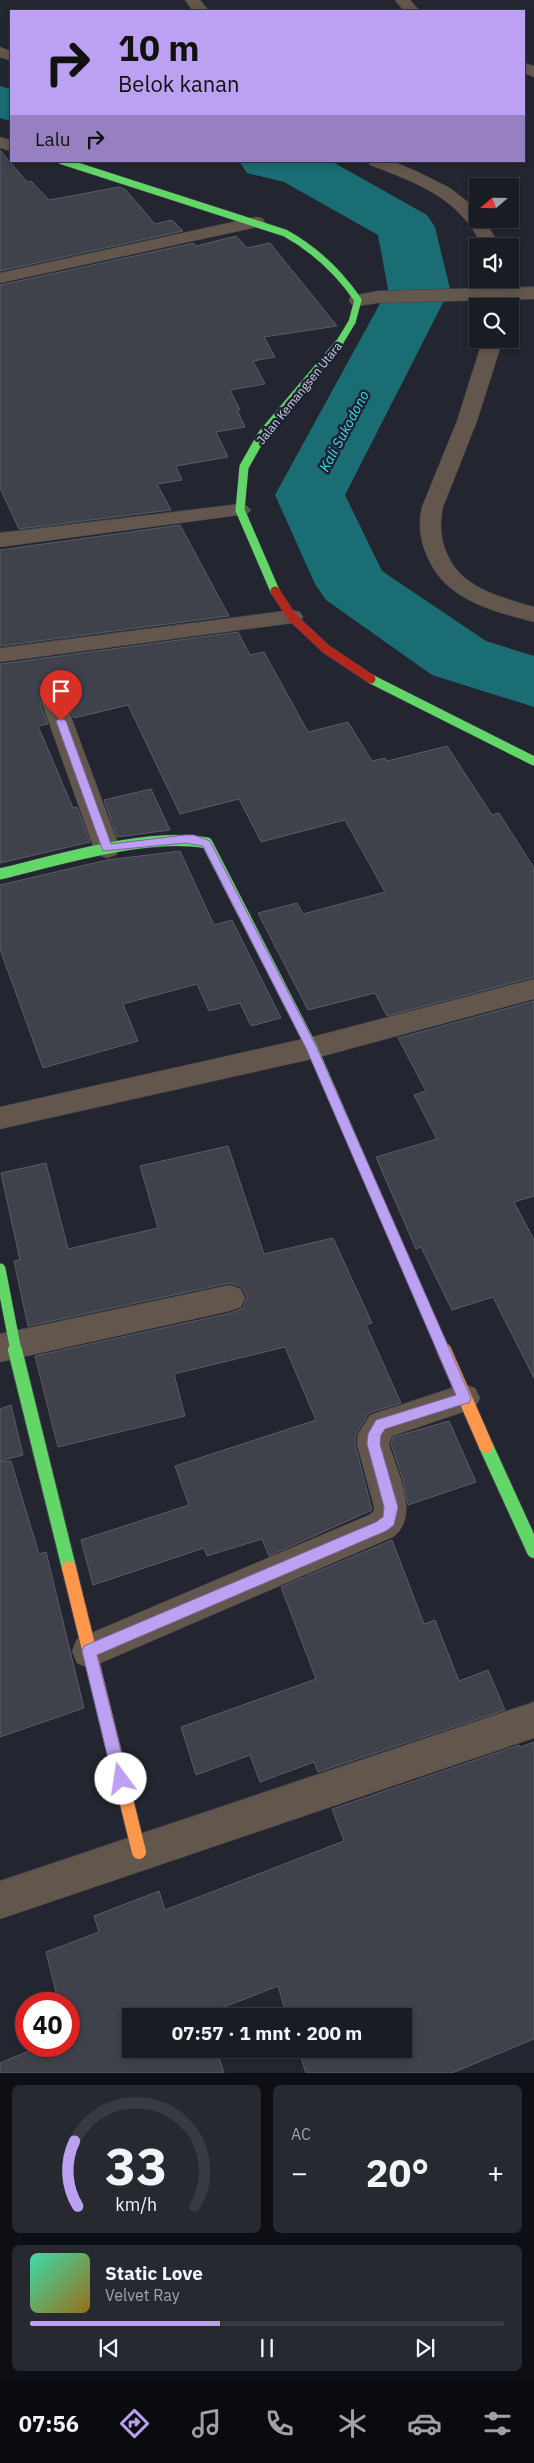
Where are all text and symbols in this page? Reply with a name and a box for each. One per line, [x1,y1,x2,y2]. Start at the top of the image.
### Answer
text: 10 m [118,25,200,71]
icon: right [35,30,100,95]
text: Belok kanan [118,69,240,98]
icon: right [81,125,109,153]
text: Lalu [35,127,71,151]
north arrow [469,178,519,228]
map controls [469,178,519,348]
button: sound [469,238,519,288]
button: search [469,298,519,348]
street label: Jalan Kemangsen Utara [253,338,345,447]
water label: Kali Sukodono [315,387,373,475]
pin [40,670,82,721]
icon: arrive [47,677,75,705]
position arrow [94,1752,146,1804]
speed limit sign: 40 [15,1992,80,2057]
text: 07:57 · 1 mnt · 200 m [172,2021,362,2045]
text: AC [291,2124,311,2144]
text: 33 [105,2132,168,2199]
text: 20° [366,2148,429,2197]
text: − [291,2154,308,2191]
text: + [487,2154,504,2191]
text: km/h [116,2193,158,2216]
text: Static Love [105,2261,203,2285]
text: Velvet Ray [105,2285,180,2305]
icon: previous [95,2334,123,2362]
icon: pause [253,2334,281,2362]
icon: next [411,2334,439,2362]
icon: directions [117,2406,152,2441]
icon: music [189,2406,224,2441]
icon: phone [262,2406,297,2441]
icon: climate [335,2406,370,2441]
icon: car [407,2406,442,2441]
icon: filters [480,2406,515,2441]
text: 07:56 [19,2409,79,2438]

